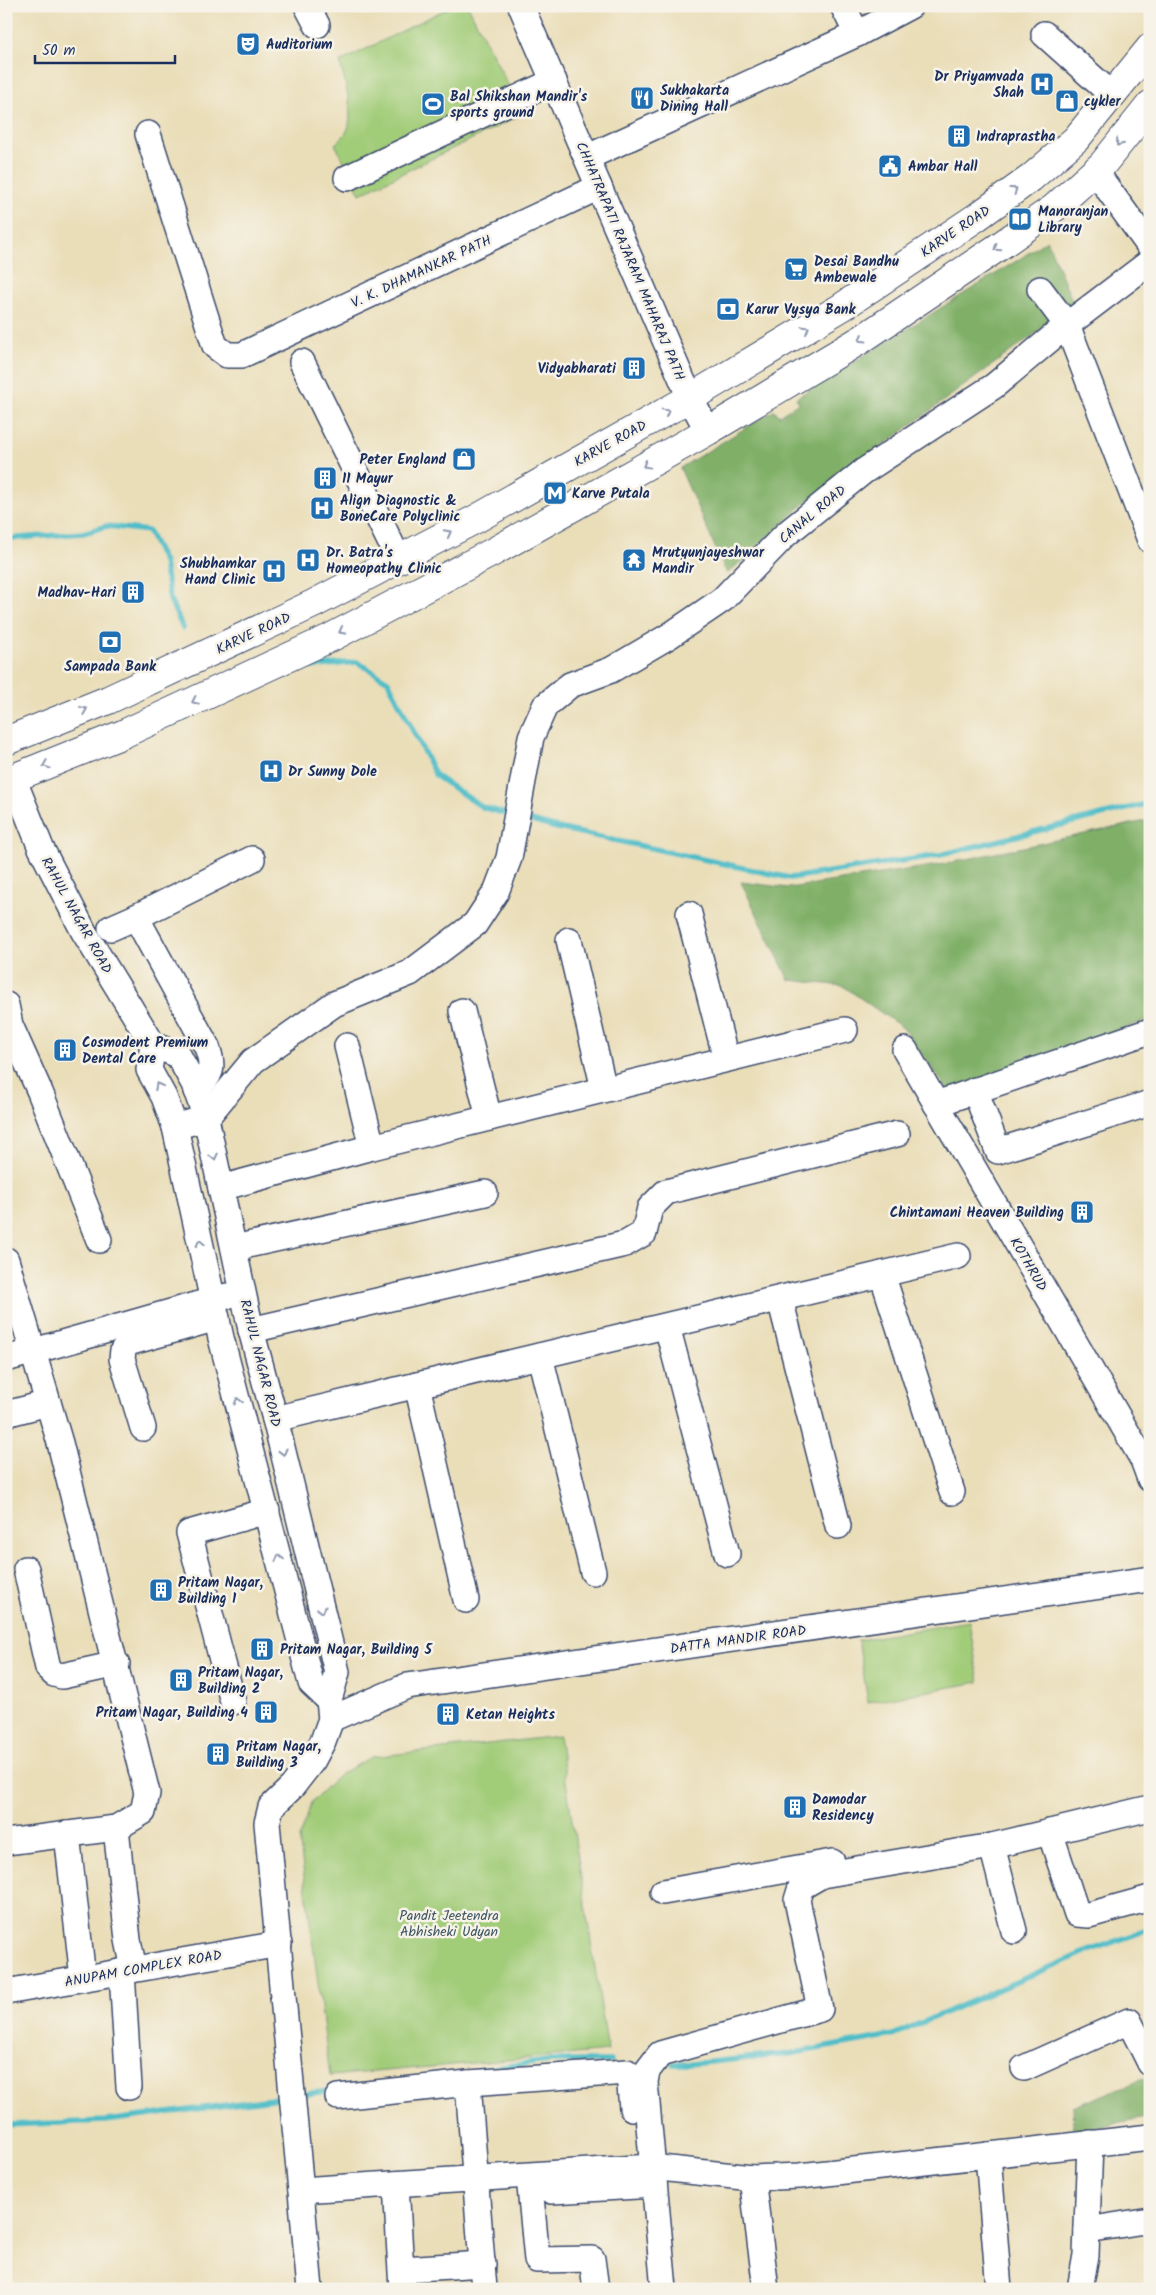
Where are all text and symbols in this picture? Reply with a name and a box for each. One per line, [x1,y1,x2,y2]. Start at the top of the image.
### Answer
theatre icon: Auditorium [235,31,261,57]
scale bar [35,32,175,64]
place label: Auditorium [266,34,333,56]
text: 50 m [42,39,76,63]
place label: Dr Priyamvada Shah [934,66,1024,104]
hospital icon: Dr Priyamvada Shah [1029,71,1055,97]
place label: Sukhakarta Dining Hall [660,80,729,118]
restaurant icon: Sukhakarta Dining Hall [629,85,655,111]
place label: Bal Shikshan Mandir's sports ground [450,86,588,124]
shop icon: cykler [1054,88,1080,114]
sports icon: Bal Shikshan Mandir's sports ground [420,91,446,117]
place label: cykler [1084,91,1122,113]
building icon: Indraprastha [946,123,972,149]
place label: Indraprastha [976,126,1055,148]
one-way arrow [1117,137,1125,146]
street label: CHHATRAPATI RAJARAM MAHARAJ PATH [570,138,691,384]
public building icon: Ambar Hall [877,153,903,179]
place label: Ambar Hall [908,156,978,178]
one-way arrow [1008,187,1018,196]
street label: KARVE ROAD [916,200,995,263]
place label: Manoranjan Library [1038,201,1109,239]
library icon: Manoranjan Library [1007,206,1033,232]
street label: V. K. DHAMANKAR PATH [347,230,495,314]
one-way arrow [993,242,1003,251]
place label: Desai Bandhu Ambewale [814,251,899,289]
supermarket icon: Desai Bandhu Ambewale [783,256,809,282]
bank icon: Karur Vysya Bank [715,296,741,322]
place label: Karur Vysya Bank [746,299,857,321]
one-way arrow [801,325,810,335]
one-way arrow [858,332,867,342]
building icon: Vidyabharati [621,355,647,381]
place label: Vidyabharati [538,358,616,380]
one-way arrow [661,408,670,418]
street label: KARVE ROAD [570,415,651,473]
shop icon: Peter England [451,446,477,472]
place label: Peter England [360,449,446,471]
one-way arrow [643,459,652,469]
building icon: 11 Mayur [312,465,338,491]
place label: 11 Mayur [342,468,394,490]
metro station icon: Karve Putala [542,480,568,506]
street label: CANAL ROAD [774,480,851,550]
place label: Karve Putala [572,483,650,505]
place label: Align Diagnostic & BoneCare Polyclinic [340,490,460,528]
hospital icon: Align Diagnostic & BoneCare Polyclinic [309,495,335,521]
one-way arrow [443,529,452,539]
place label: Dr. Batra's Homeopathy Clinic [326,542,442,580]
place label: Mrutyunjayeshwar Mandir [652,542,765,580]
hospital icon: Dr. Batra's Homeopathy Clinic [295,547,321,573]
temple icon: Mrutyunjayeshwar Mandir [621,547,647,573]
place label: Shubhamkar Hand Clinic [180,553,257,591]
hospital icon: Shubhamkar Hand Clinic [261,558,287,584]
building icon: Madhav-Hari [120,579,146,605]
place label: Madhav-Hari [37,582,116,604]
street label: KARVE ROAD [212,607,295,661]
one-way arrow [338,625,347,635]
bank icon: Sampada Bank [97,629,123,655]
place label: Sampada Bank [64,656,157,678]
one-way arrow [191,694,200,705]
one-way arrow [79,706,88,716]
hospital icon: Dr Sunny Dole [258,758,284,784]
one-way arrow [42,759,51,769]
place label: Dr Sunny Dole [288,761,377,783]
street label: RAHUL NAGAR ROAD [35,853,117,978]
place label: Cosmodent Premium Dental Care [82,1032,209,1070]
building icon: Cosmodent Premium Dental Care [52,1037,78,1063]
one-way arrow [154,1083,164,1092]
one-way arrow [208,1153,219,1162]
building icon: Chintamani Heaven Building [1069,1199,1095,1225]
place label: Chintamani Heaven Building [890,1202,1064,1224]
street label: KOTHRUD [1004,1233,1052,1296]
one-way arrow [195,1238,206,1247]
street label: RAHUL NAGAR ROAD [234,1297,287,1429]
one-way arrow [233,1397,243,1405]
one-way arrow [277,1447,288,1456]
one-way arrow [274,1554,285,1562]
place label: Pritam Nagar, Building 1 [178,1572,264,1610]
building icon: Pritam Nagar, Building 1 [148,1577,174,1603]
one-way arrow [316,1605,326,1613]
street label: DATTA MANDIR ROAD [669,1620,808,1660]
building icon: Pritam Nagar, Building 5 [249,1636,275,1662]
place label: Pritam Nagar, Building 5 [280,1639,434,1661]
place label: Pritam Nagar, Building 2 [198,1662,284,1700]
building icon: Pritam Nagar, Building 2 [168,1667,194,1693]
building icon: Pritam Nagar, Building 4 [253,1699,279,1725]
building icon: Ketan Heights [435,1701,461,1727]
place label: Pritam Nagar, Building 4 [96,1702,248,1724]
place label: Ketan Heights [466,1704,555,1726]
place label: Pritam Nagar, Building 3 [236,1736,322,1774]
building icon: Pritam Nagar, Building 3 [205,1741,231,1767]
place label: Damodar Residency [812,1789,874,1827]
building icon: Damodar Residency [782,1794,808,1820]
park label: Pandit Jeetendra Abhisheki Udyan [399,1905,499,1943]
street label: ANUPAM COMPLEX ROAD [63,1944,223,1994]

